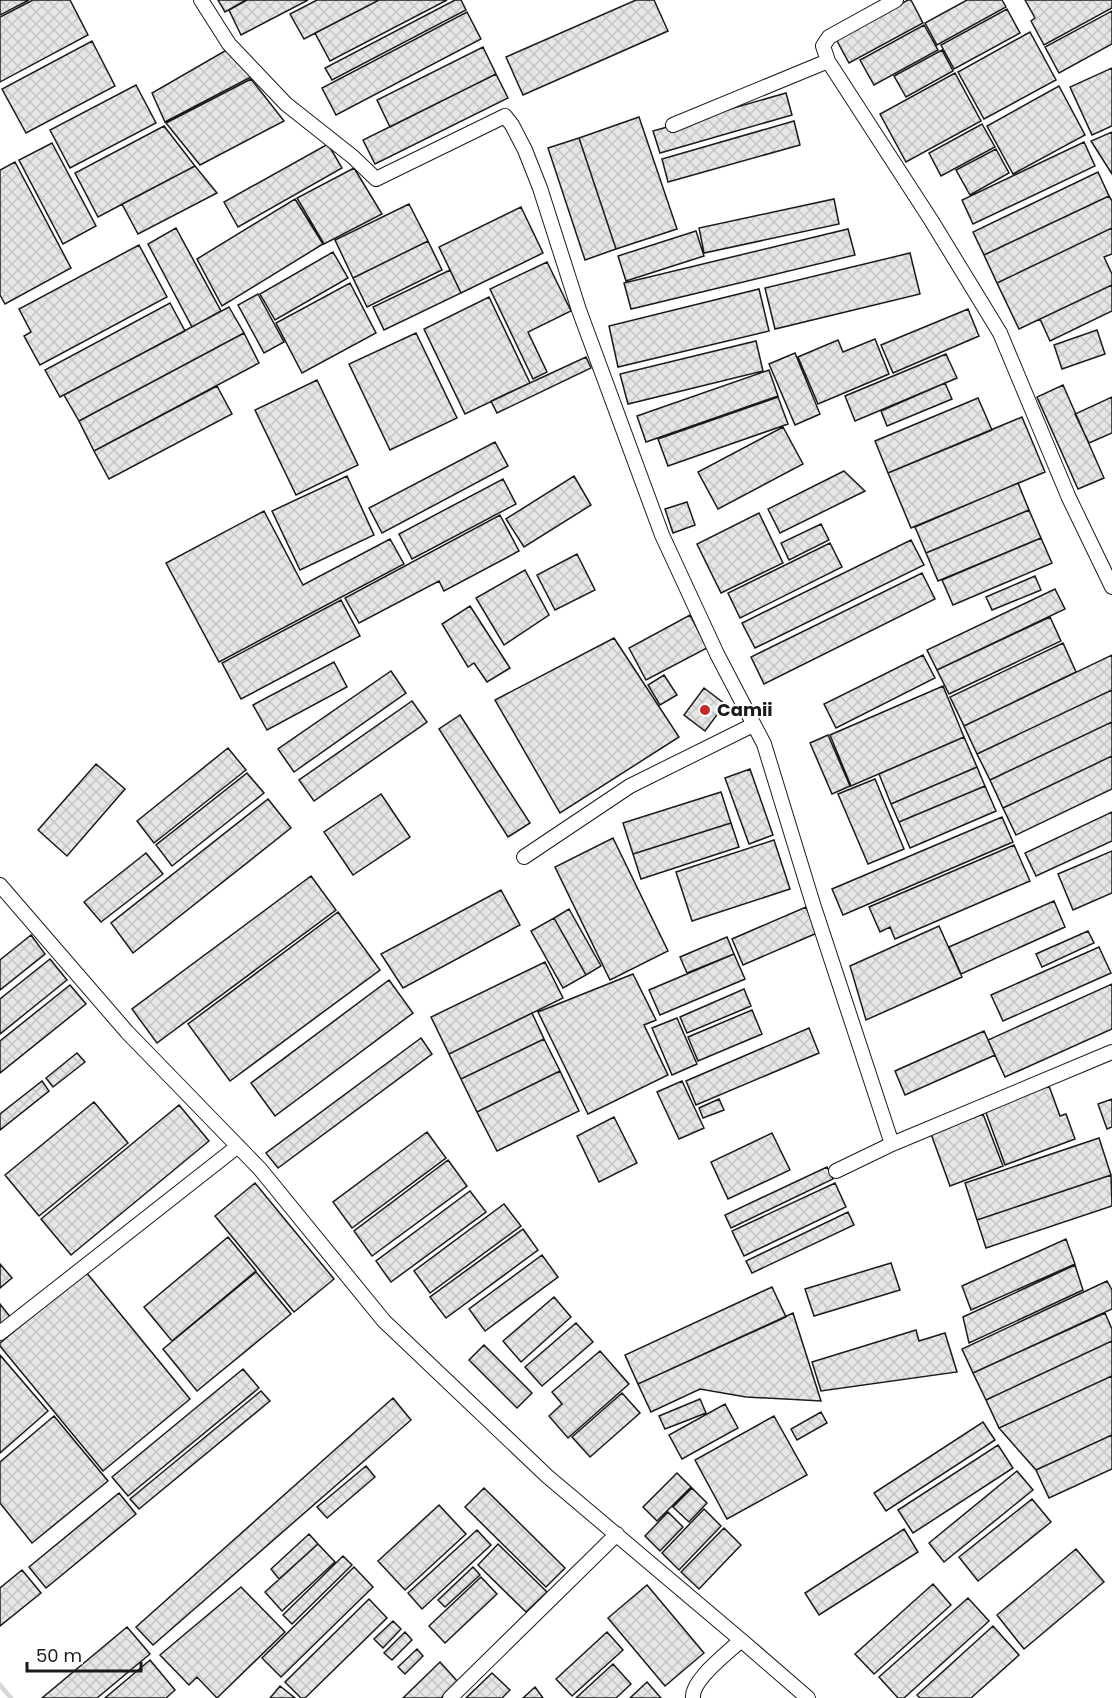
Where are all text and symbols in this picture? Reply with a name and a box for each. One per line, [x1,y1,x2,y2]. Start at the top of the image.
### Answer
place label: Camii [717,697,773,722]
marker: Camii [698,703,712,717]
scale bar [27,1635,141,1673]
text: 50 m [36,1643,82,1668]

